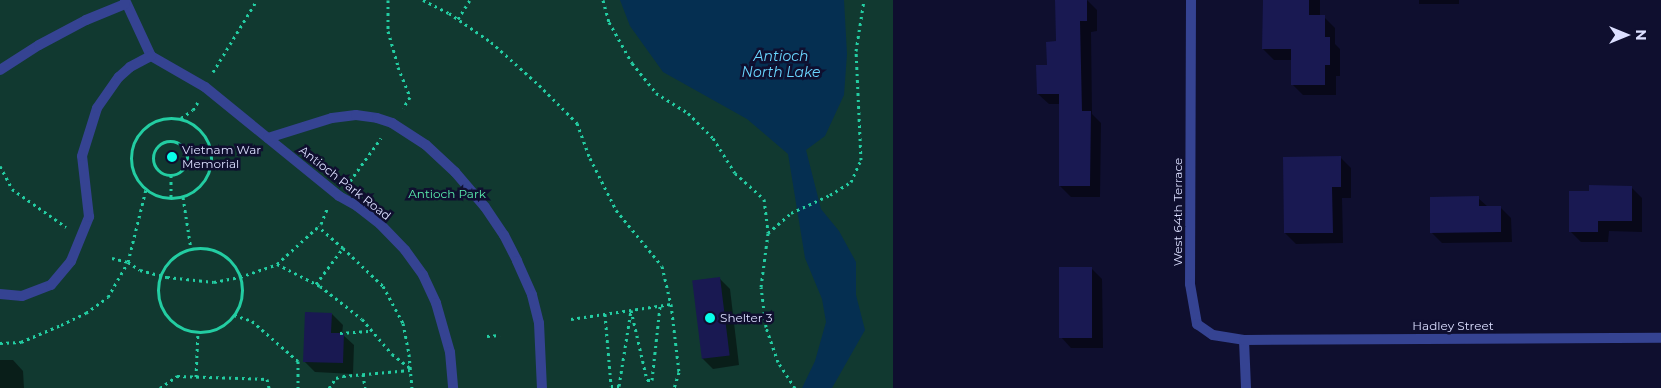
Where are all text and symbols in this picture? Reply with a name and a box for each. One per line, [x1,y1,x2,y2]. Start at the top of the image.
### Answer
north arrow [1601,10,1651,60]
text: N [1632,29,1650,41]
water label: Antioch North Lake [742,48,820,80]
place label: Vietnam War Memorial [182,143,261,171]
street label: Antioch Park Road [296,143,394,223]
marker: Vietnam War Memorial [166,151,178,163]
street label: West 64th Terrace [1171,158,1185,266]
park label: Antioch Park [408,187,486,201]
place label: Shelter 3 [720,311,772,325]
marker: Shelter 3 [704,312,716,324]
street label: Hadley Street [1412,319,1494,333]

